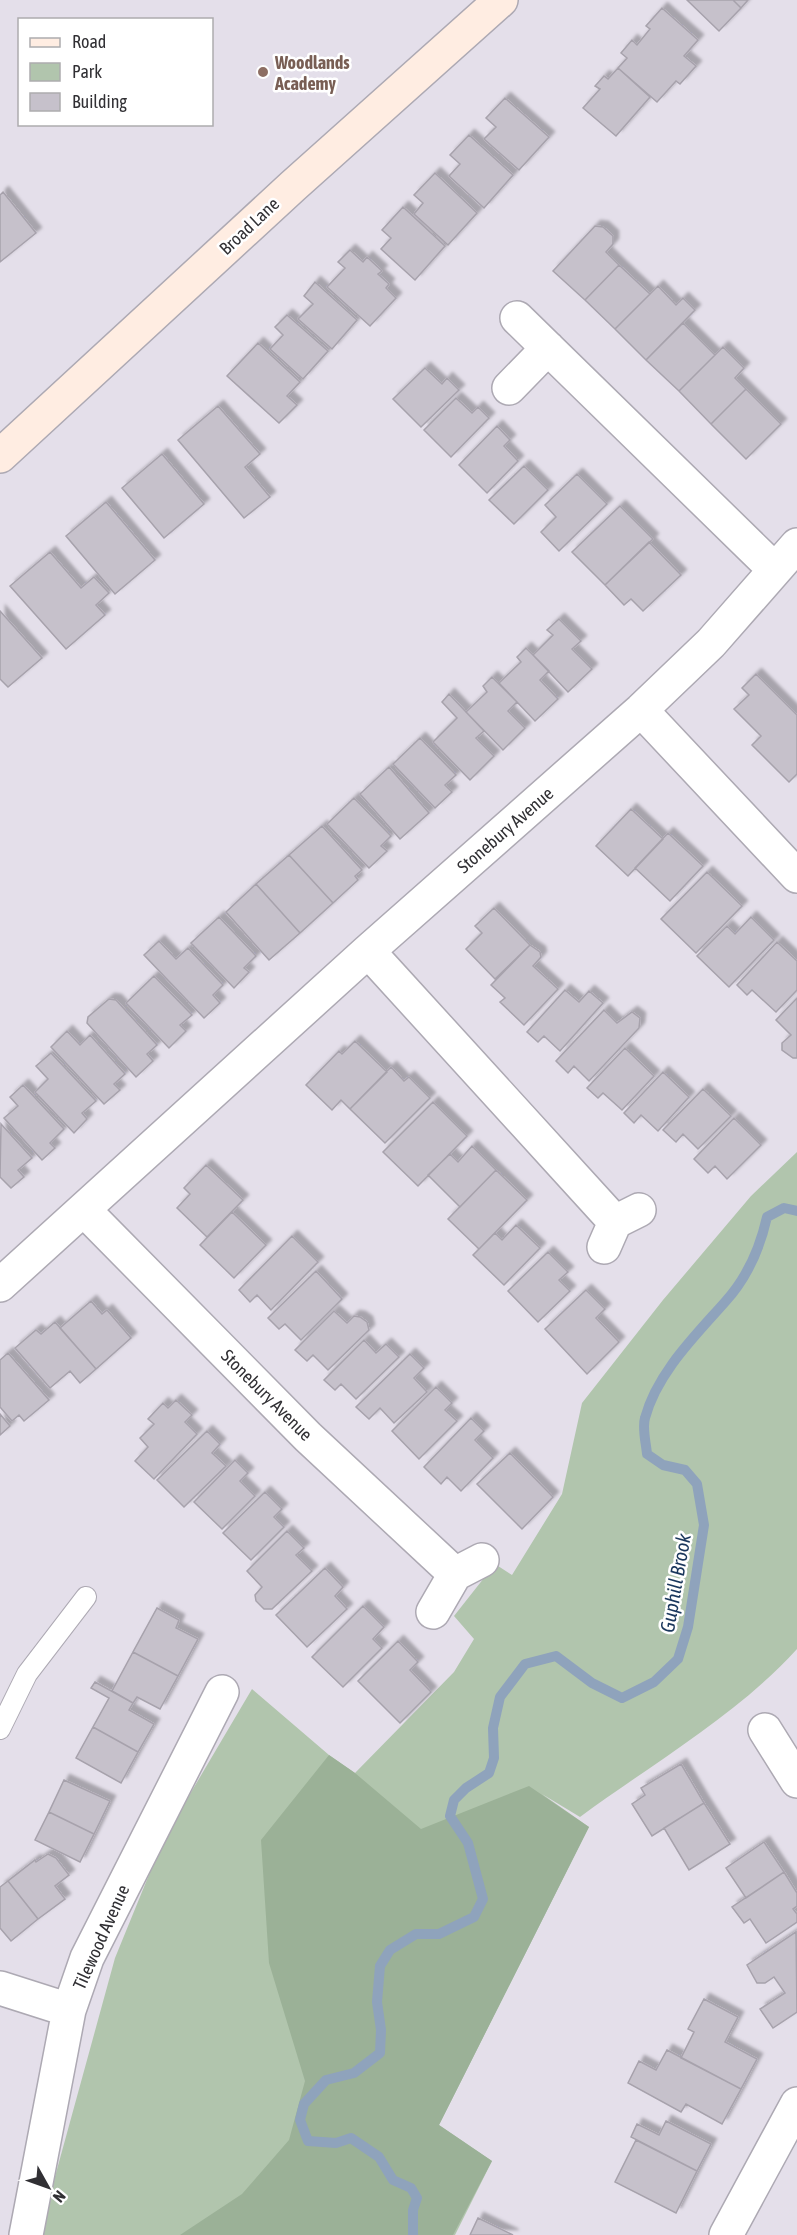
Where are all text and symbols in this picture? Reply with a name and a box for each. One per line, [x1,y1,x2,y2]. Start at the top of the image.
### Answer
legend [18,18,213,126]
text: Road [72,31,106,52]
place label: Woodlands Academy [274,52,350,94]
text: Park [72,61,102,82]
marker: Woodlands Academy [256,65,270,79]
text: Building [72,91,127,112]
street label: Broad Lane [215,193,283,259]
street label: Stonebury Avenue [453,783,557,877]
street label: Stonebury Avenue [217,1345,317,1445]
water label: Guphill Brook [655,1532,695,1634]
street label: Tilewood Avenue [69,1881,133,1993]
north arrow [18,2157,78,2217]
text: N [50,2187,69,2206]

